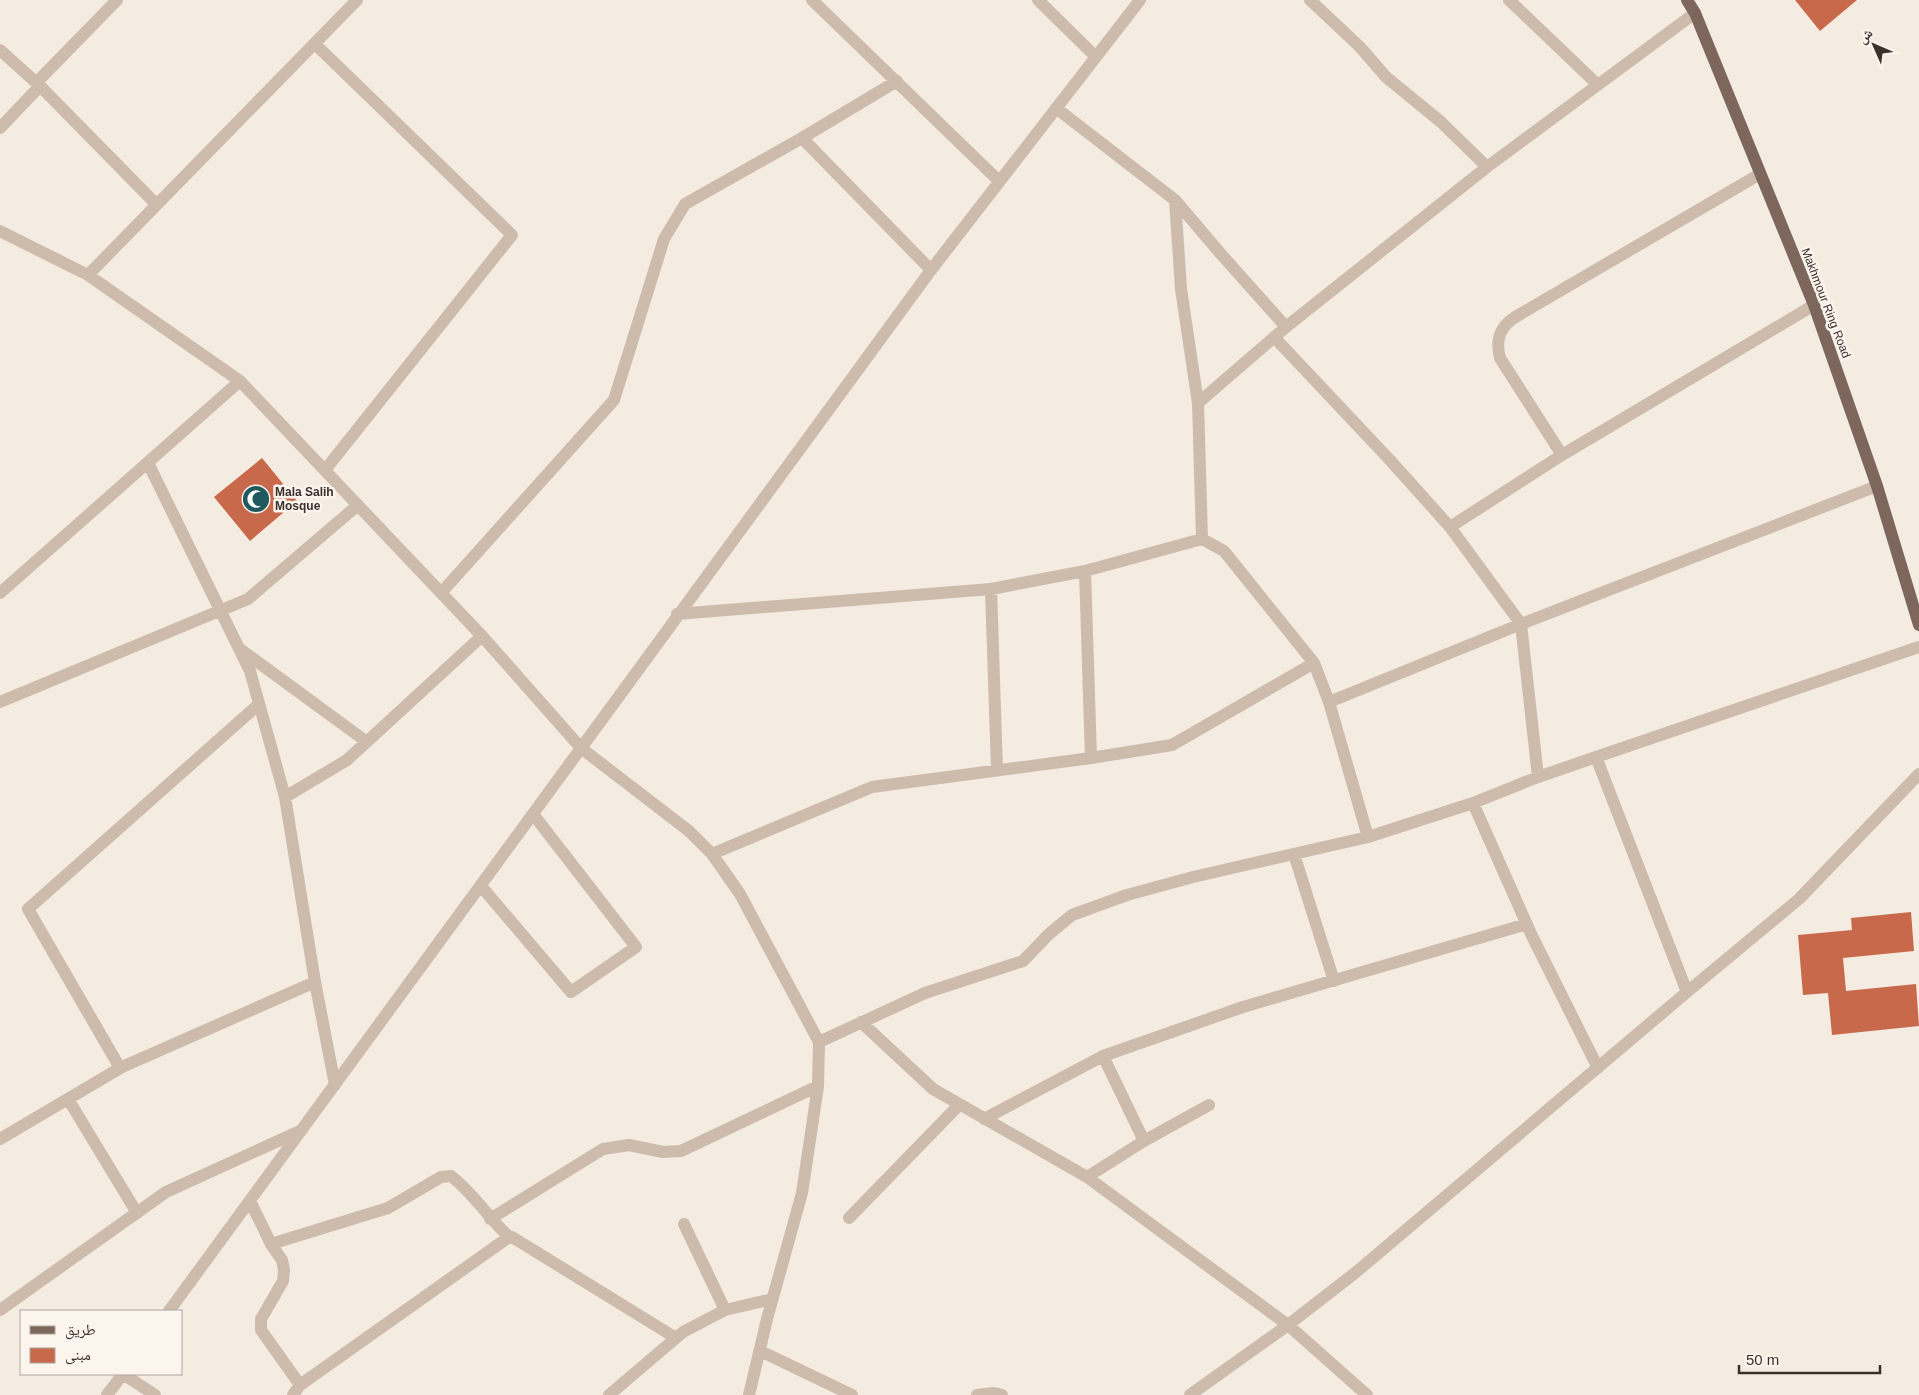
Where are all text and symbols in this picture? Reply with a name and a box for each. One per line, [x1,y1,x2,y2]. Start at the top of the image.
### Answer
north arrow [1849,20,1899,70]
text: ش [1854,25,1877,47]
street label: Makhmour Ring Road [1799,246,1853,360]
mosque icon: Mala Salih Mosque [241,484,271,514]
place label: Mala Salih Mosque [275,485,334,513]
legend [20,1310,182,1375]
text: طريق [65,1321,96,1340]
scale bar [1739,1342,1880,1374]
text: مبنى [65,1346,91,1365]
text: 50 m [1746,1351,1779,1368]

